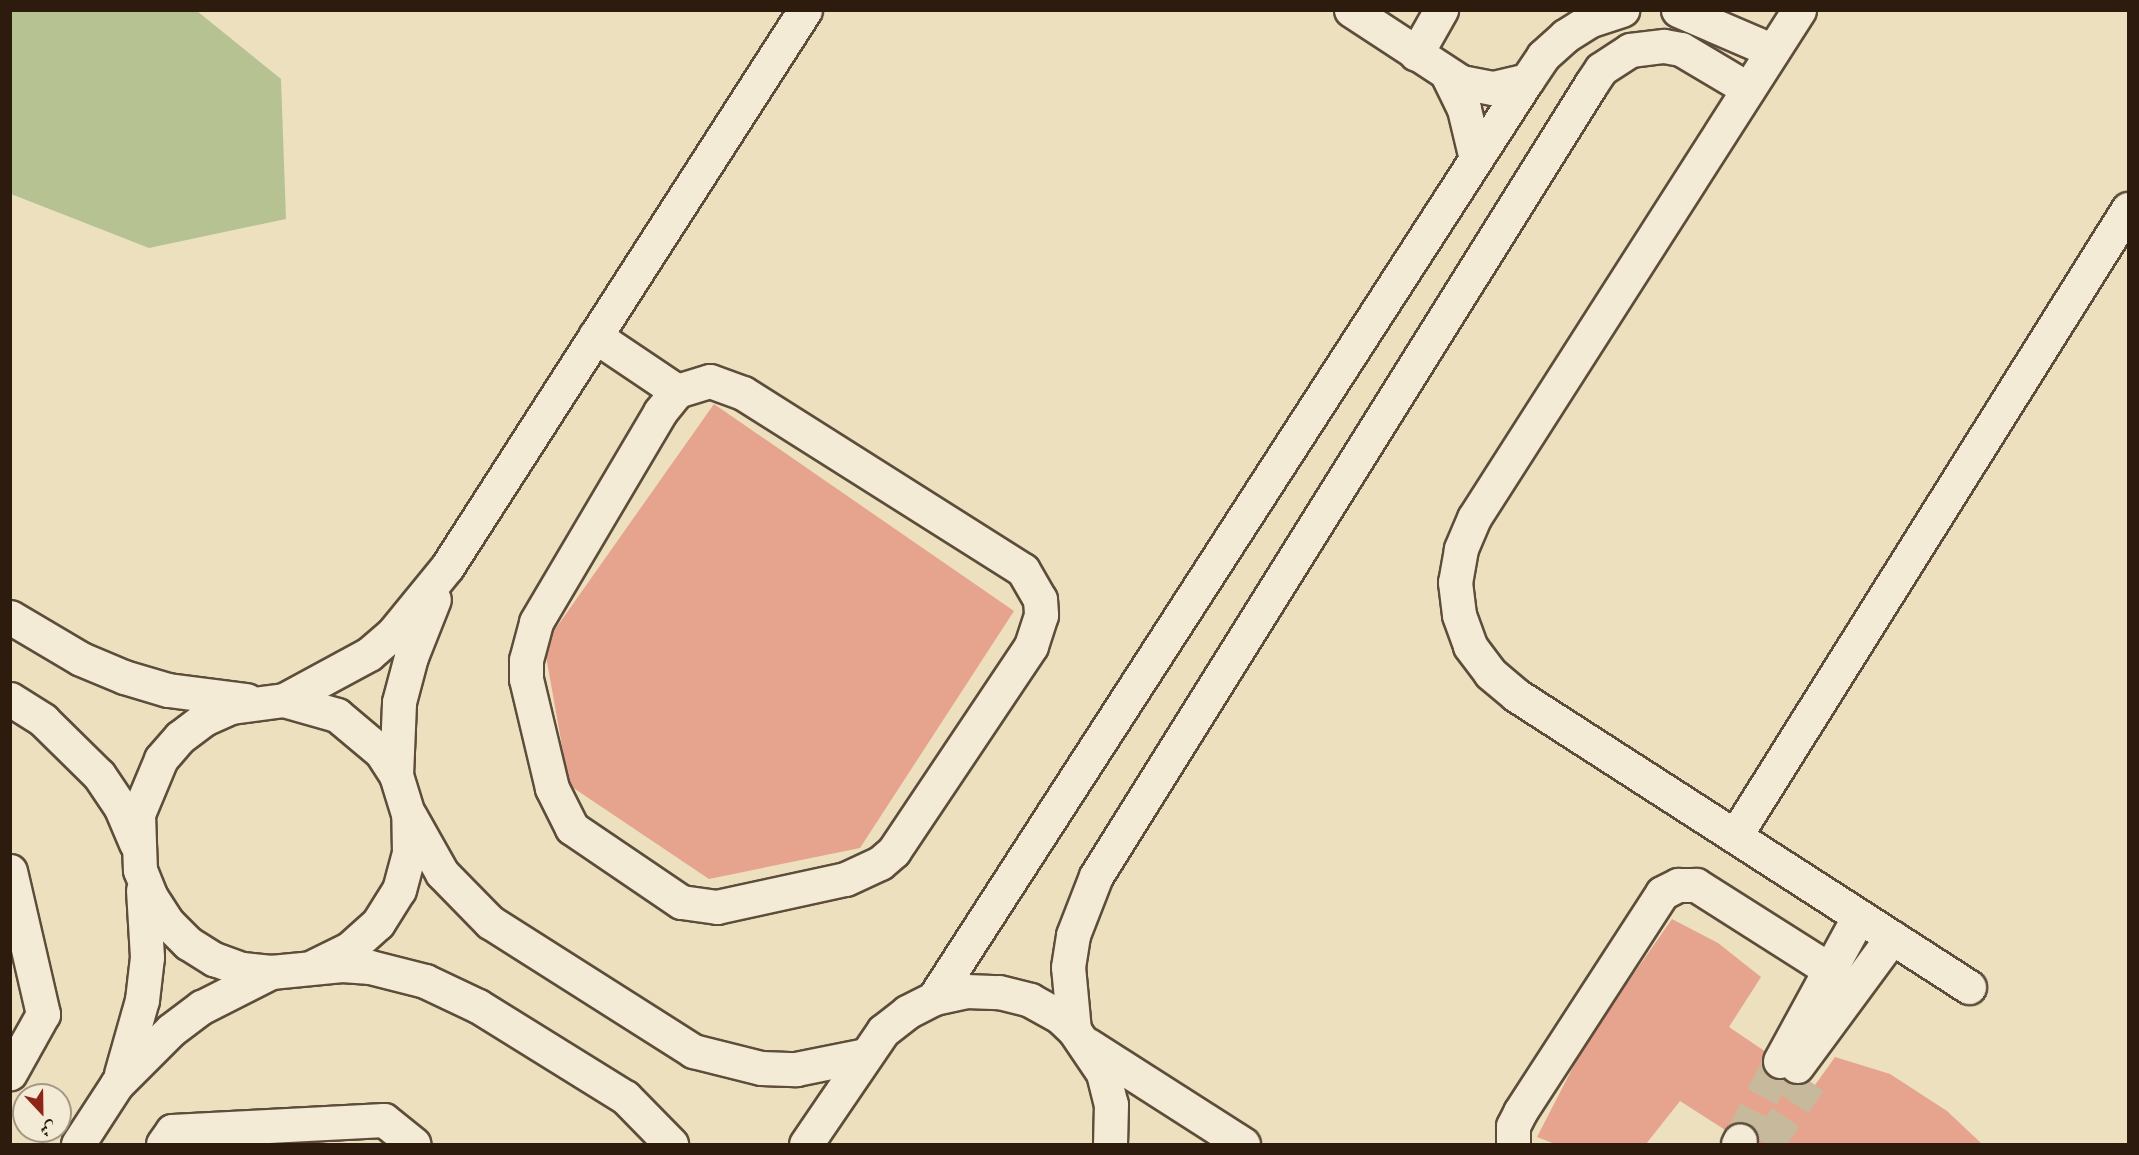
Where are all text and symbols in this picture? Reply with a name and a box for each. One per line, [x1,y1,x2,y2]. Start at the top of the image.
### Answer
north arrow [12,1083,72,1143]
text: ش [37,1116,59,1140]

